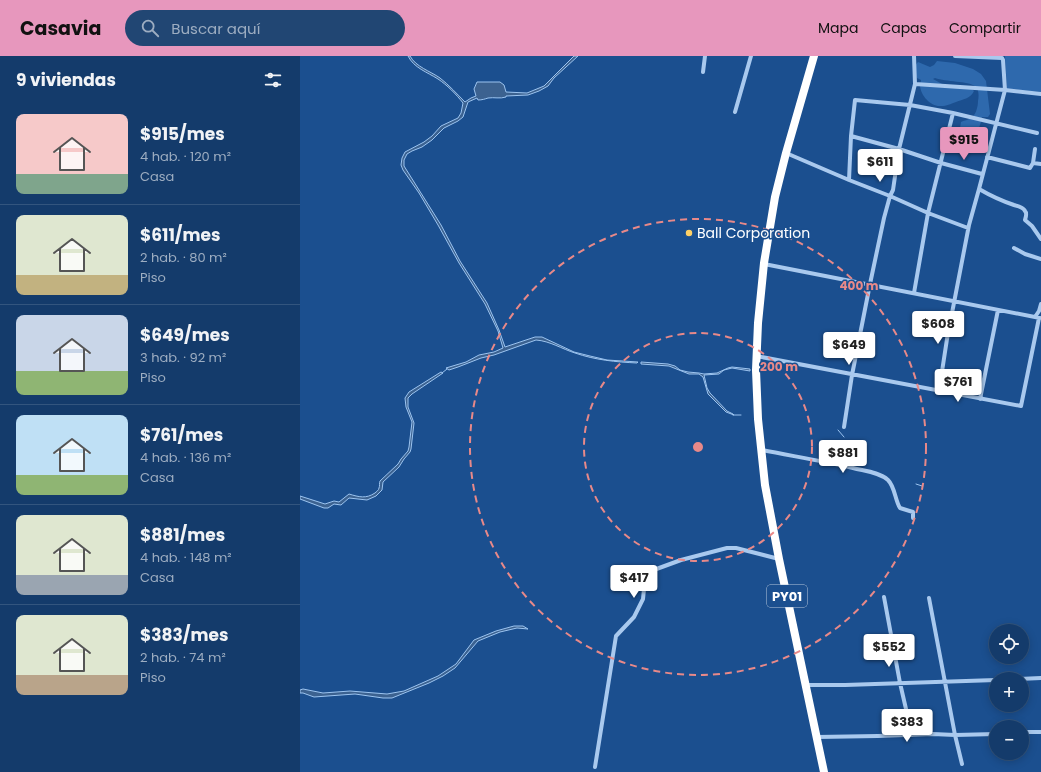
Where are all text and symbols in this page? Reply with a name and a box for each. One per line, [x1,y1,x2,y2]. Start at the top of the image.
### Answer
search box [125,10,405,46]
text: Casavia [20,15,101,42]
icon: search [139,17,161,39]
text: Buscar aquí [171,18,260,39]
text: Mapa [818,18,858,38]
text: Capas [880,18,927,38]
text: Compartir [949,18,1021,38]
text: 9 viviendas [16,68,116,92]
icon: filters [262,69,284,91]
text: $915/mes [140,122,225,146]
pin: $915 [940,127,988,161]
icon: home [48,130,96,178]
text: $915 [949,130,979,149]
text: 4 hab. · 120 m² [140,147,231,166]
pin: $611 [856,149,904,183]
text: $611 [867,152,893,171]
text: Casa [140,167,174,186]
text: $611/mes [140,223,220,247]
place label: Ball Corporation [697,223,810,243]
marker: Ball Corporation [684,228,694,238]
icon: home [48,231,96,279]
text: 2 hab. · 80 m² [140,248,227,267]
text: Piso [140,268,166,287]
text: 400 m [839,277,879,294]
pin: $608 [914,311,962,345]
text: $608 [921,314,955,333]
text: $649/mes [140,323,230,347]
icon: home [48,331,96,379]
pin: $649 [825,332,873,366]
text: $649 [832,335,866,354]
text: 3 hab. · 92 m² [140,348,226,367]
text: 200 m [760,358,798,375]
text: Piso [140,368,166,387]
pin: $761 [934,369,982,403]
text: $761 [944,372,972,391]
text: $761/mes [140,423,223,447]
icon: home [48,431,96,479]
centre of rings [691,440,705,454]
pin: $881 [819,440,867,474]
text: $881 [828,443,858,462]
text: 4 hab. · 136 m² [140,448,231,467]
text: Casa [140,468,174,487]
text: $881/mes [140,523,225,547]
icon: home [48,531,96,579]
text: 4 hab. · 148 m² [140,548,232,567]
pin: $417 [610,565,658,599]
text: Casa [140,568,174,587]
text: $417 [619,568,649,587]
road number: PY01 [767,585,807,607]
text: $383/mes [140,623,228,647]
map controls [989,624,1029,760]
button: locate [989,624,1029,664]
icon: home [48,631,96,679]
pin: $552 [865,634,913,668]
text: $552 [873,637,905,656]
text: 2 hab. · 74 m² [140,648,226,667]
text: Piso [140,668,166,687]
button: + [989,672,1029,712]
pin: $383 [883,709,931,743]
text: $383 [891,712,923,731]
button: − [989,720,1029,760]

